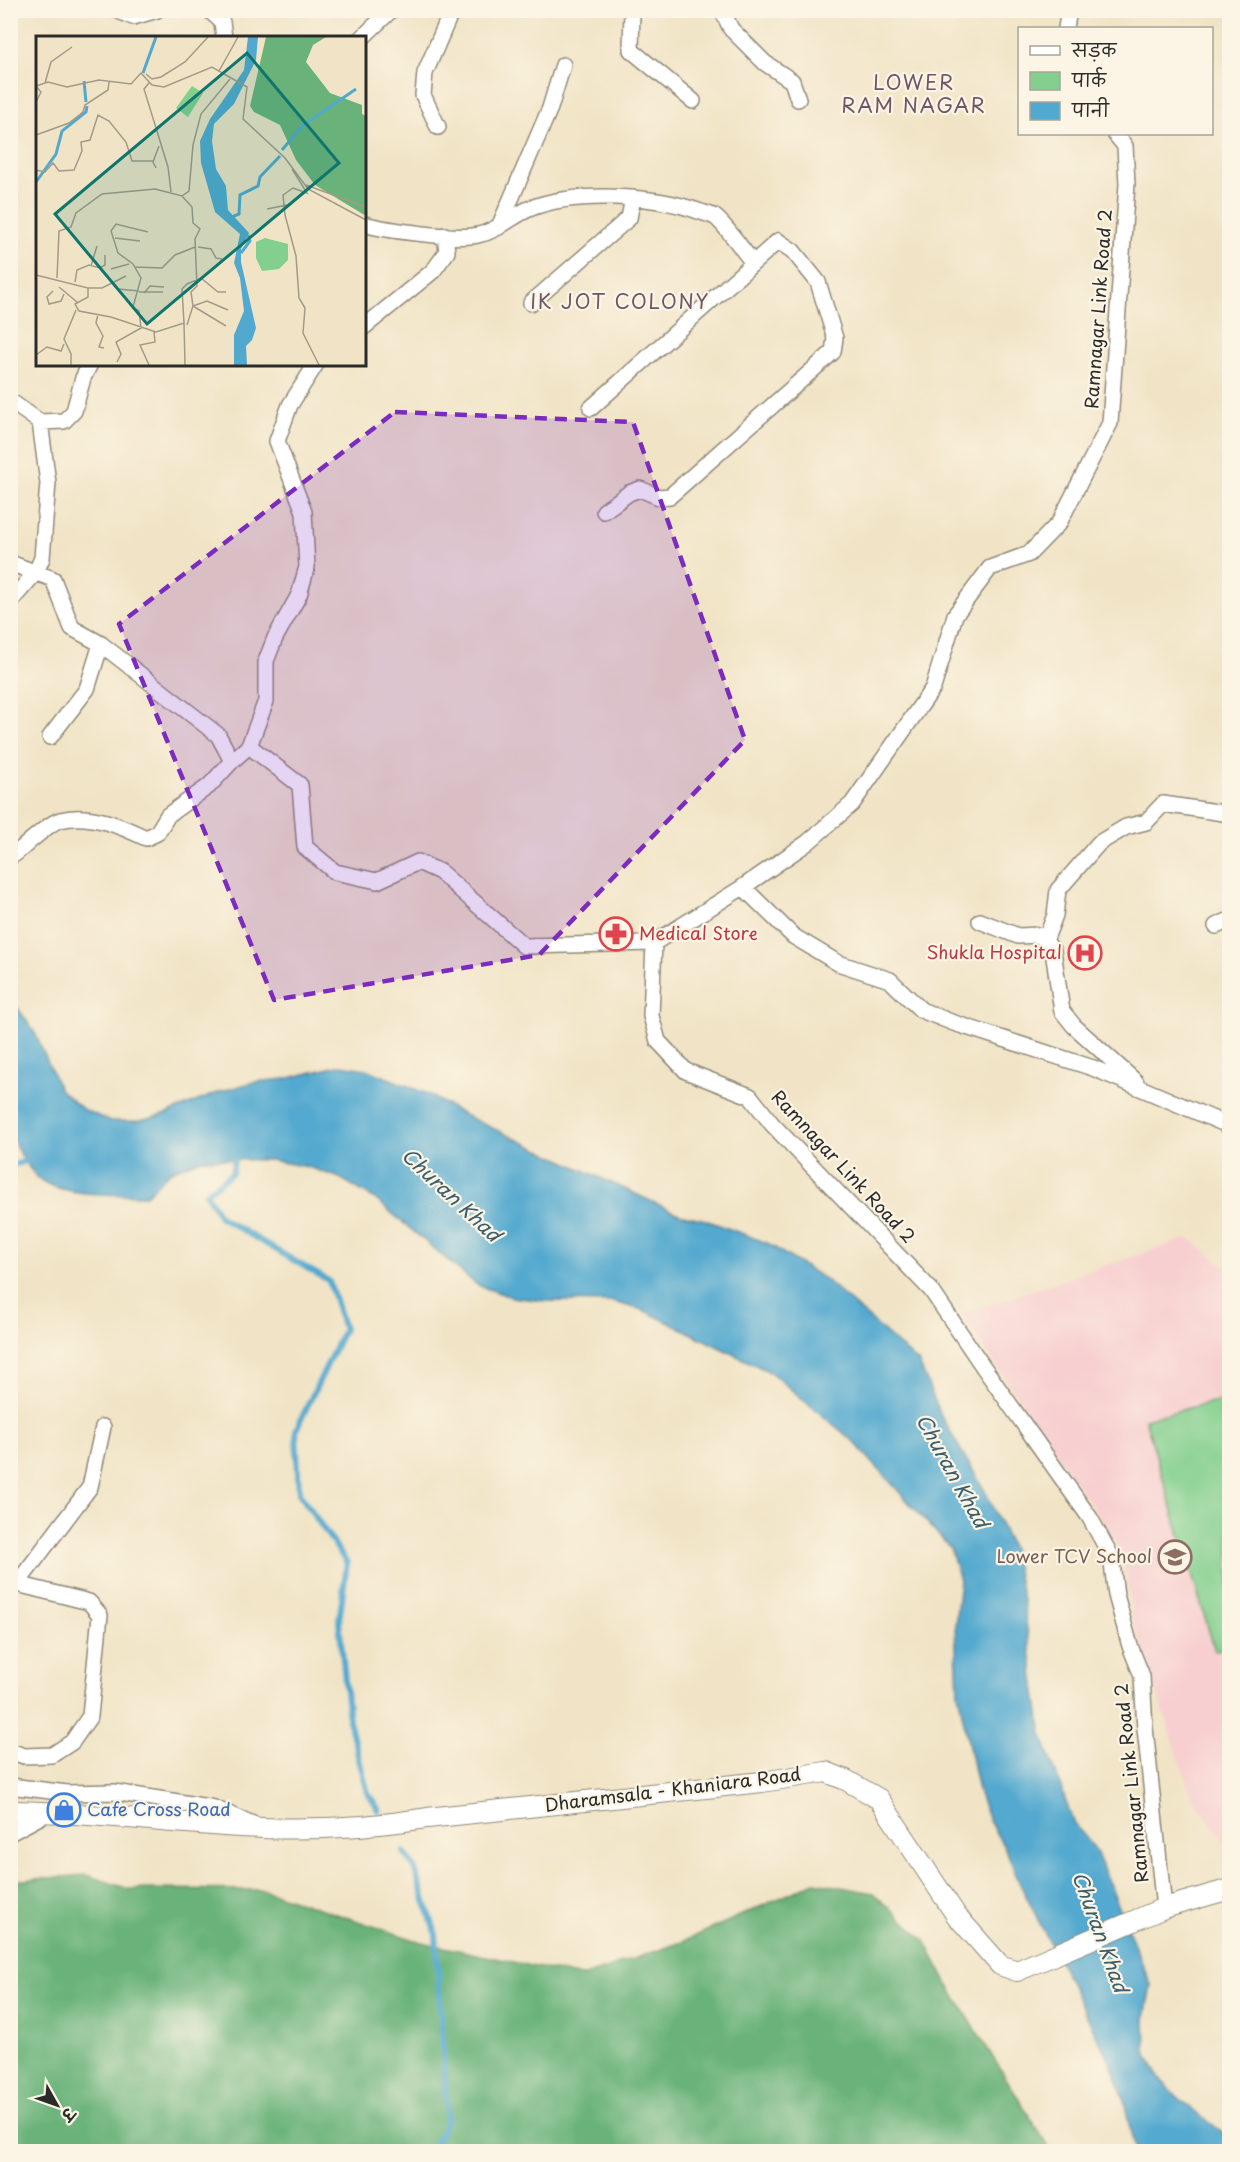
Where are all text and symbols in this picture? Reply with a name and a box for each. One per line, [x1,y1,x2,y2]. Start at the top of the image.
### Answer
legend [1018,27,1213,135]
inset map [36,36,366,366]
text: सड़क [1071,36,1117,63]
text: पार्क [1071,66,1107,93]
district label: LOWER RAM NAGAR [841,67,987,120]
text: पानी [1071,96,1110,123]
street label: Ramnagar Link Road 2 [1077,208,1118,410]
district label: IK JOT COLONY [530,286,710,316]
pharmacy icon: Medical Store [598,916,634,952]
place label: Medical Store [639,919,758,946]
hospital icon: Shukla Hospital [1067,935,1103,971]
place label: Shukla Hospital [926,938,1062,965]
street label: Ramnagar Link Road 2 [766,1084,922,1248]
water label: Churan Khad [395,1140,511,1251]
water label: Churan Khad [909,1408,998,1536]
school or university icon: Lower TCV School [1157,1539,1193,1575]
place label: Lower TCV School [996,1542,1152,1569]
street label: Ramnagar Link Road 2 [1107,1682,1154,1884]
street label: Dharamsala - Khaniara Road [543,1759,802,1818]
shop icon: Cafe Cross Road [46,1792,82,1828]
place label: Cafe Cross Road [87,1795,231,1822]
water label: Churan Khad [1065,1867,1138,1999]
north arrow [27,2075,87,2135]
text: उ [56,2102,83,2128]

